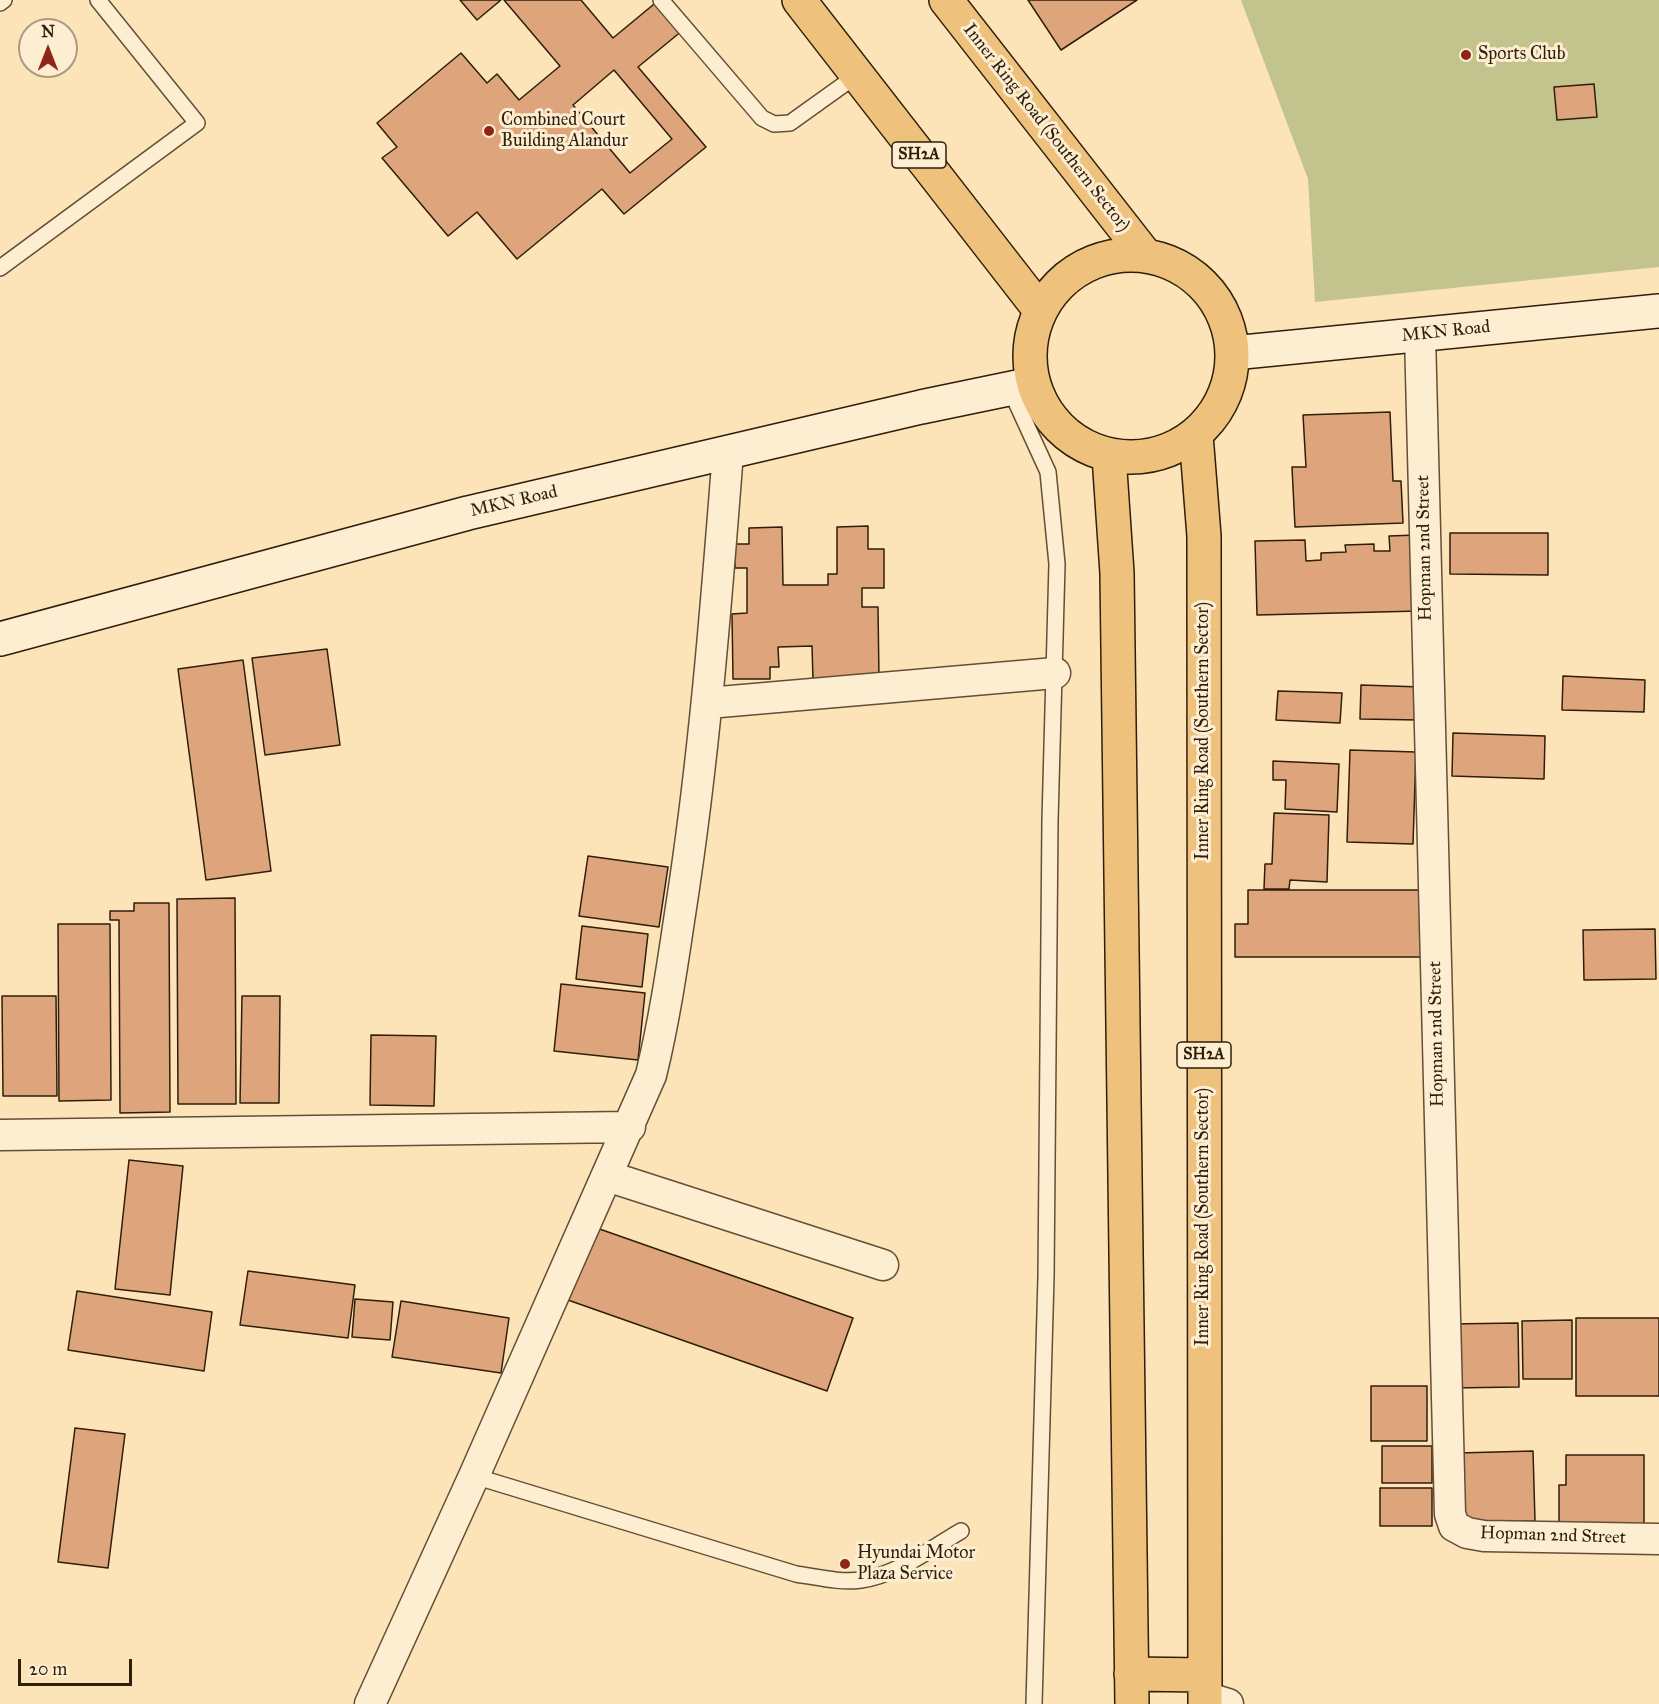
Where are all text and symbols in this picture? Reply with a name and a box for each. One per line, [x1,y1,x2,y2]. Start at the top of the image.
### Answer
north arrow [18,18,78,78]
street label: Inner Ring Road (Southern Sector) [958,20,1134,236]
text: N [41,22,55,41]
place label: Sports Club [1478,44,1565,66]
marker: Sports Club [1459,48,1473,62]
place label: Combined Court Building Alandur [501,110,628,152]
marker: Combined Court Building Alandur [482,124,496,138]
road number: SH2A [892,142,946,168]
street label: MKN Road [1401,317,1491,347]
street label: Hopman 2nd Street [1413,475,1437,621]
street label: MKN Road [468,481,560,523]
street label: Inner Ring Road (Southern Sector) [1193,602,1215,860]
street label: Hopman 2nd Street [1425,961,1449,1107]
road number: SH2A [1177,1042,1231,1068]
street label: Inner Ring Road (Southern Sector) [1193,1088,1215,1346]
street label: Hopman 2nd Street [1480,1523,1626,1549]
place label: Hyundai Motor Plaza Service [857,1543,975,1586]
marker: Hyundai Motor Plaza Service [838,1557,852,1571]
scale bar [21,1647,135,1685]
text: 20 m [29,1658,67,1680]

